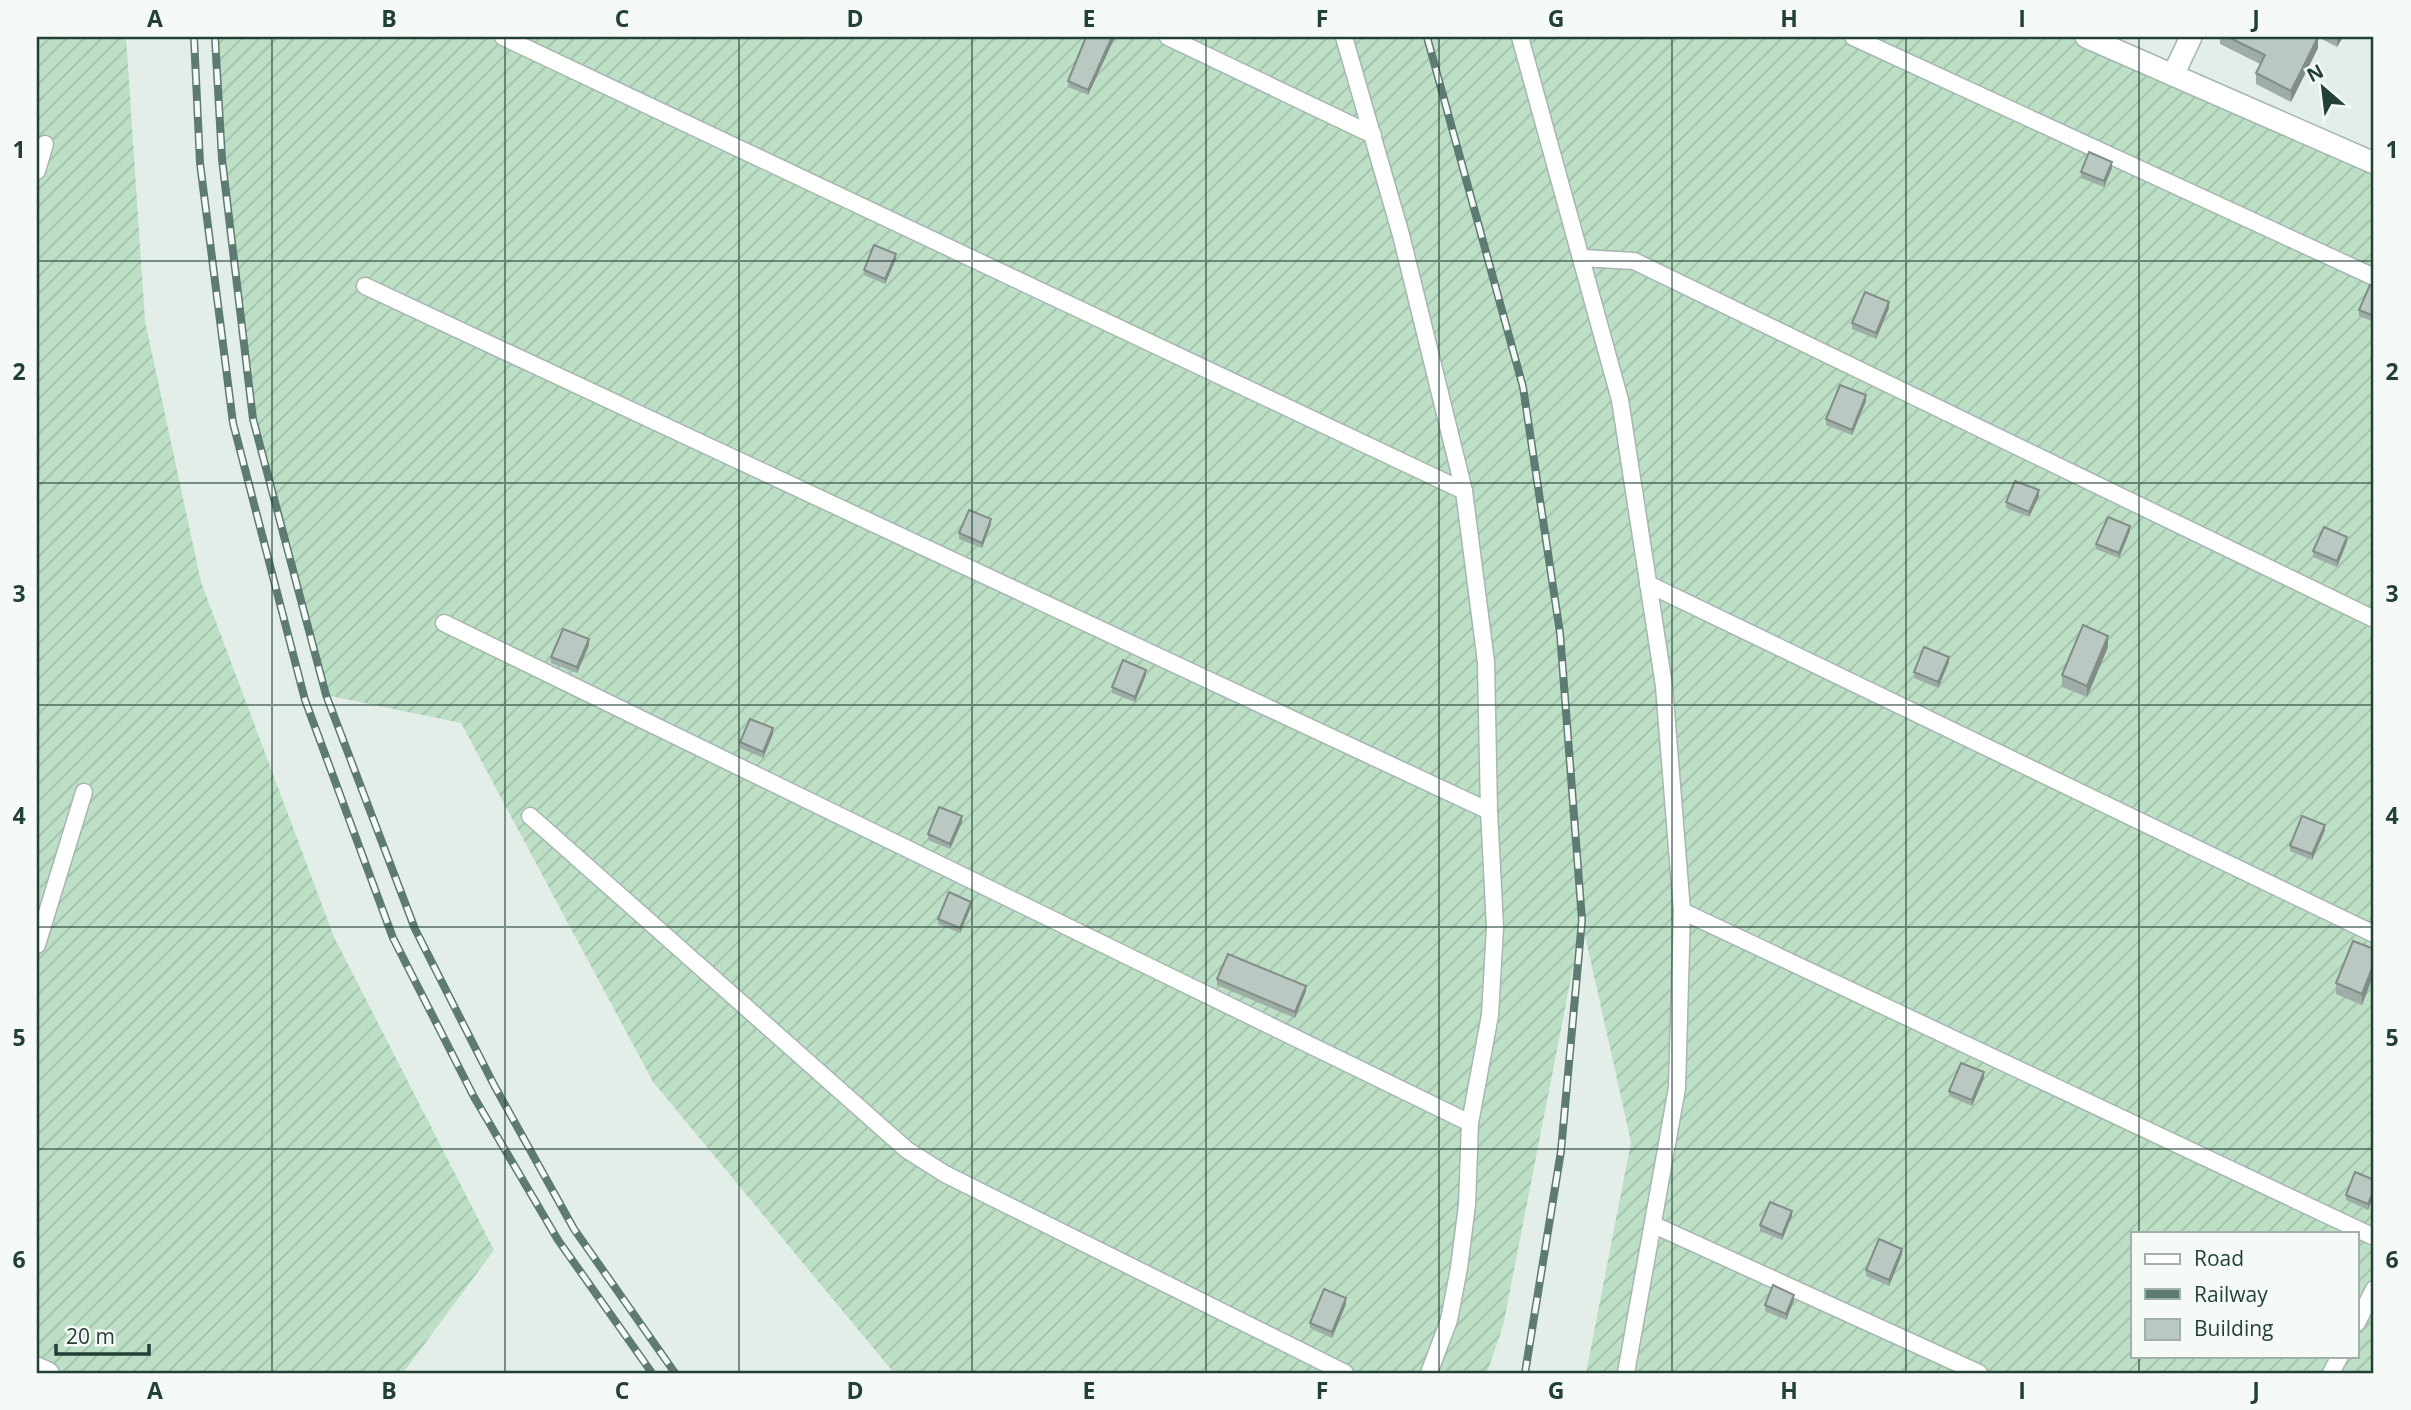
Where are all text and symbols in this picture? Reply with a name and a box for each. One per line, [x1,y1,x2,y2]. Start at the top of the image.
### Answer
text: A [147,2,163,34]
text: B [381,2,397,34]
text: C [615,2,629,34]
text: D [846,2,864,34]
text: E [1083,2,1095,34]
text: F [1316,2,1328,34]
text: G [1548,2,1564,34]
text: H [1780,2,1798,34]
text: I [2018,2,2026,34]
text: J [2250,2,2260,34]
north arrow [2288,52,2358,122]
text: N [2302,58,2328,88]
text: 1 [12,133,26,165]
text: 1 [2385,133,2399,165]
text: 2 [12,355,26,387]
text: 2 [2385,355,2399,387]
text: 3 [12,577,26,609]
text: 3 [2385,577,2399,609]
text: 4 [12,799,26,831]
text: 4 [2385,799,2399,831]
text: 5 [12,1021,26,1053]
text: 5 [2385,1021,2399,1053]
legend [2131,1232,2358,1358]
text: 6 [12,1243,26,1275]
text: 6 [2385,1243,2399,1275]
text: Road [2194,1244,2244,1272]
text: Railway [2194,1280,2268,1308]
scale bar [56,1312,149,1356]
text: Building [2194,1314,2273,1342]
text: 20 m [66,1322,115,1350]
text: A [147,1374,163,1406]
text: B [381,1374,397,1406]
text: C [615,1374,629,1406]
text: D [846,1374,864,1406]
text: E [1083,1374,1095,1406]
text: F [1316,1374,1328,1406]
text: G [1548,1374,1564,1406]
text: H [1780,1374,1798,1406]
text: I [2018,1374,2026,1406]
text: J [2250,1374,2260,1406]

